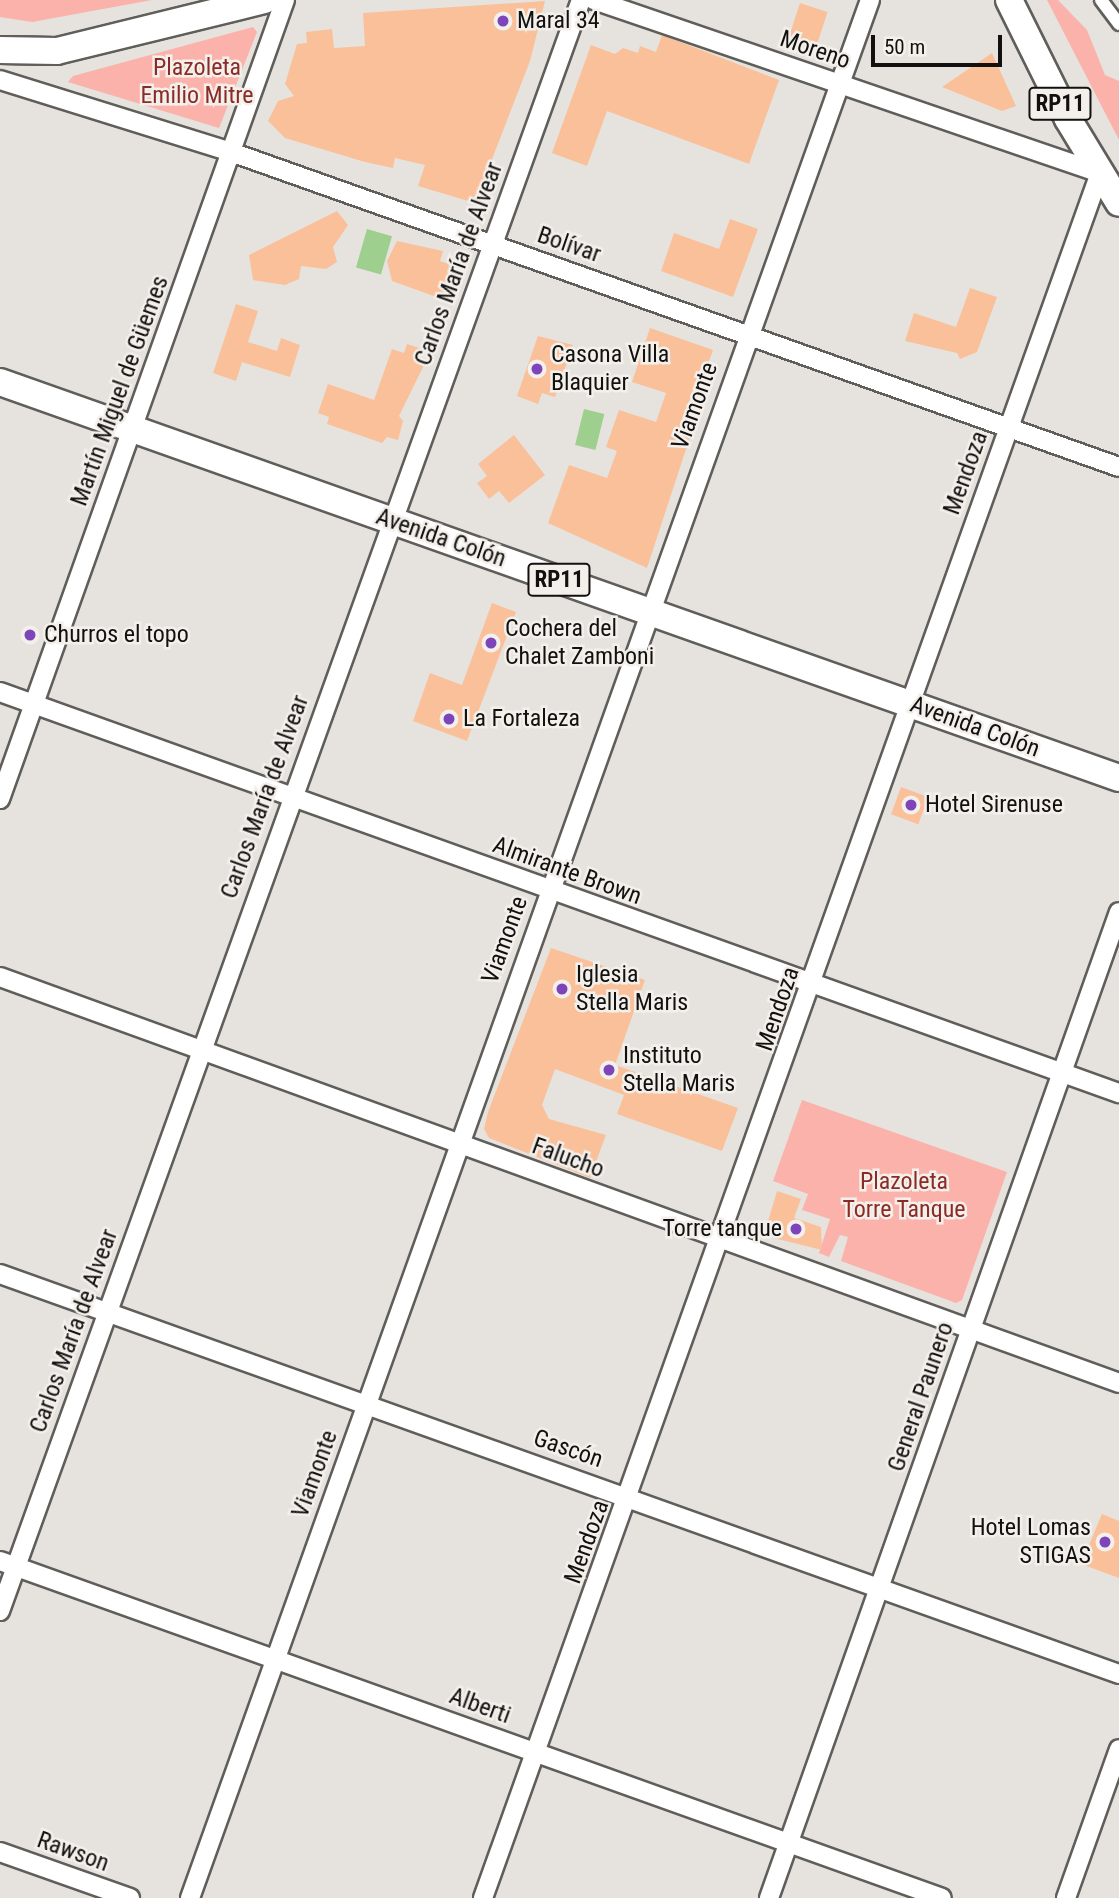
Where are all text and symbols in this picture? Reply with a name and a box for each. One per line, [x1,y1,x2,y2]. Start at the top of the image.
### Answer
place label: Maral 34 [517,7,600,35]
marker: Maral 34 [495,13,511,29]
scale bar [874,21,1005,65]
street label: Moreno [776,25,854,75]
text: 50 m [884,35,925,59]
park label: Plazoleta Emilio Mitre [140,54,254,110]
road number: RP11 [1027,85,1093,124]
street label: Carlos María de Alvear [409,158,509,370]
street label: Bolívar [533,221,605,269]
street label: Martín Miguel de Güemes [65,272,175,510]
place label: Casona Villa Blaquier [551,341,669,397]
street label: Viamonte [666,359,724,453]
marker: Casona Villa Blaquier [529,361,545,377]
street label: Mendoza [938,427,994,519]
street label: Avenida Colón [372,502,510,574]
road number: RP11 [526,560,592,600]
place label: Cochera del Chalet Zamboni [505,615,654,671]
place label: Churros el topo [44,621,189,649]
marker: Churros el topo [22,627,38,643]
marker: Cochera del Chalet Zamboni [483,635,499,651]
street label: Avenida Colón [906,690,1044,764]
street label: Carlos María de Alvear [215,691,315,903]
place label: La Fortaleza [463,705,580,733]
marker: La Fortaleza [441,711,457,727]
place label: Hotel Sirenuse [925,791,1063,819]
marker: Hotel Sirenuse [903,797,919,813]
street label: Almirante Brown [489,831,645,911]
street label: Viamonte [476,893,534,987]
place label: Iglesia Stella Maris [576,961,688,1017]
street label: Mendoza [750,963,806,1055]
marker: Iglesia Stella Maris [554,981,570,997]
place label: Instituto Stella Maris [623,1042,735,1098]
marker: Instituto Stella Maris [601,1062,617,1078]
street label: Falucho [528,1132,608,1184]
park label: Plazoleta Torre Tanque [842,1168,966,1224]
place label: Torre tanque [662,1215,782,1243]
marker: Torre tanque [788,1221,804,1237]
street label: Carlos María de Alvear [24,1225,124,1437]
street label: General Paunero [882,1319,960,1475]
street label: Gascón [530,1424,606,1474]
street label: Viamonte [286,1427,344,1521]
street label: Mendoza [559,1496,615,1588]
place label: Hotel Lomas STIGAS [971,1514,1091,1570]
marker: Hotel Lomas STIGAS [1097,1534,1113,1550]
street label: Alberti [446,1682,514,1730]
street label: Rawson [33,1826,113,1878]

